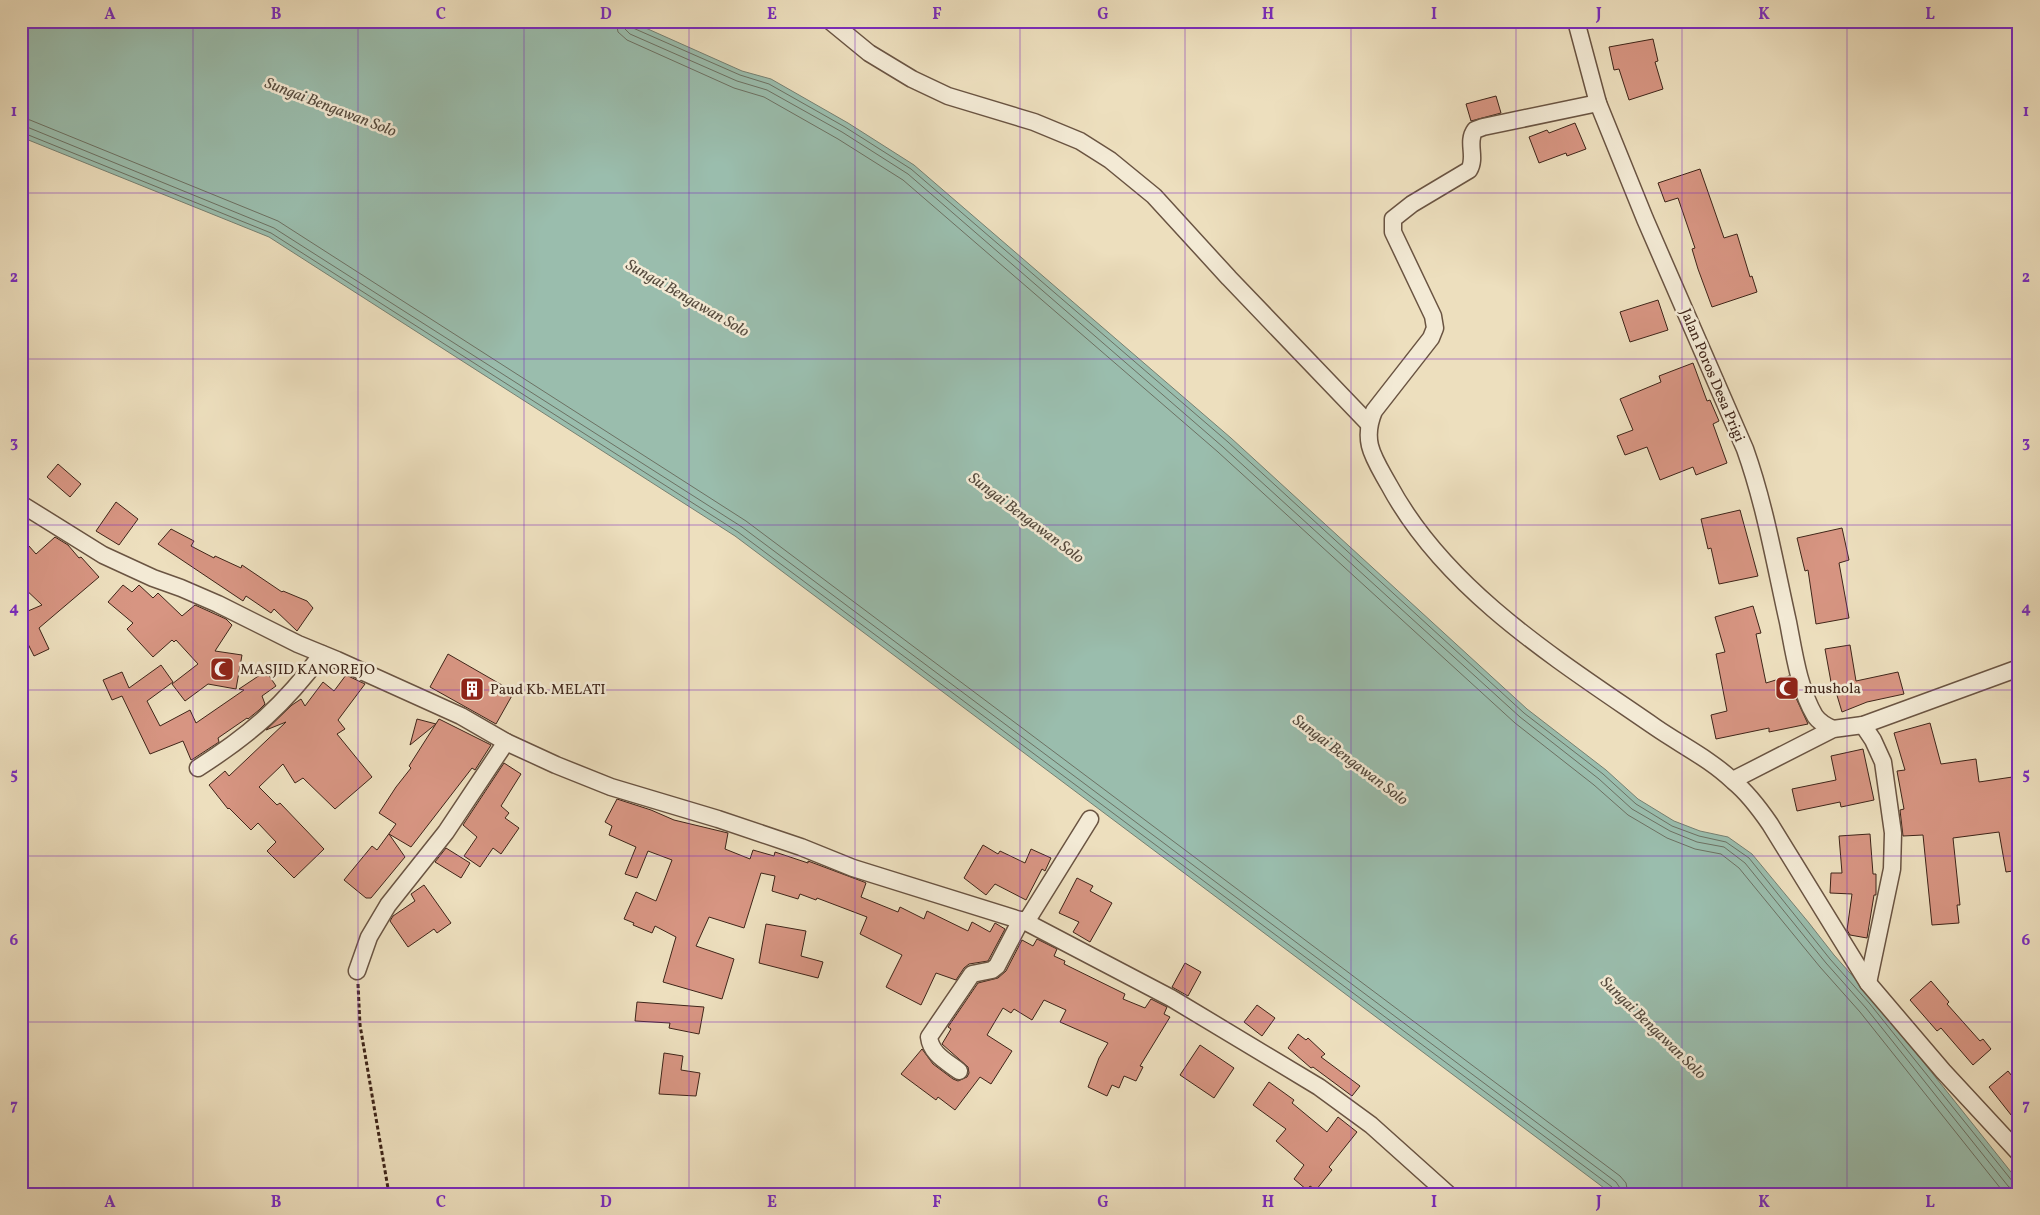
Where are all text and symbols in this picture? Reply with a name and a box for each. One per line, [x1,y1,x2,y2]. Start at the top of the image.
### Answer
text: A [104,4,116,26]
text: B [271,4,282,26]
text: C [436,4,446,26]
text: D [600,4,612,26]
text: E [767,4,777,26]
text: F [932,4,942,26]
text: G [1097,4,1109,26]
text: H [1262,4,1274,26]
text: I [1431,4,1437,26]
text: J [1595,4,1602,26]
text: K [1758,4,1770,26]
text: L [1925,4,1935,26]
water label: Sungai Bengawan Solo [261,73,400,143]
text: 1 [11,101,17,123]
text: 1 [2023,101,2029,123]
water label: Sungai Bengawan Solo [621,254,753,343]
text: 2 [10,267,18,289]
text: 2 [2022,267,2030,289]
street label: Jalan Poros Desa Prigi [1674,306,1749,446]
text: 3 [10,432,18,454]
text: 3 [2022,432,2030,454]
water label: Sungai Bengawan Solo [964,468,1089,570]
text: 4 [9,598,19,620]
text: 4 [2021,598,2031,620]
mosque icon: MASJID KANOREJO [209,656,235,682]
place label: MASJID KANOREJO [240,660,375,681]
mosque icon: mushola [1774,675,1800,701]
building icon: Paud Kb. MELATI [459,676,485,702]
place label: mushola [1804,679,1861,700]
place label: Paud Kb. MELATI [490,680,605,701]
water label: Sungai Bengawan Solo [1288,710,1413,812]
text: 5 [10,764,18,786]
text: 5 [2022,764,2030,786]
text: 6 [10,930,19,952]
text: 6 [2022,930,2031,952]
water label: Sungai Bengawan Solo [1595,972,1711,1085]
text: 7 [10,1095,18,1117]
text: 7 [2022,1095,2030,1117]
text: A [104,1192,116,1214]
text: B [271,1192,282,1214]
text: C [436,1192,446,1214]
text: D [600,1192,612,1214]
text: E [767,1192,777,1214]
text: F [932,1192,942,1214]
text: G [1097,1192,1109,1214]
text: H [1262,1192,1274,1214]
text: I [1431,1192,1437,1214]
text: J [1595,1192,1602,1214]
text: K [1758,1192,1770,1214]
text: L [1925,1192,1935,1214]

